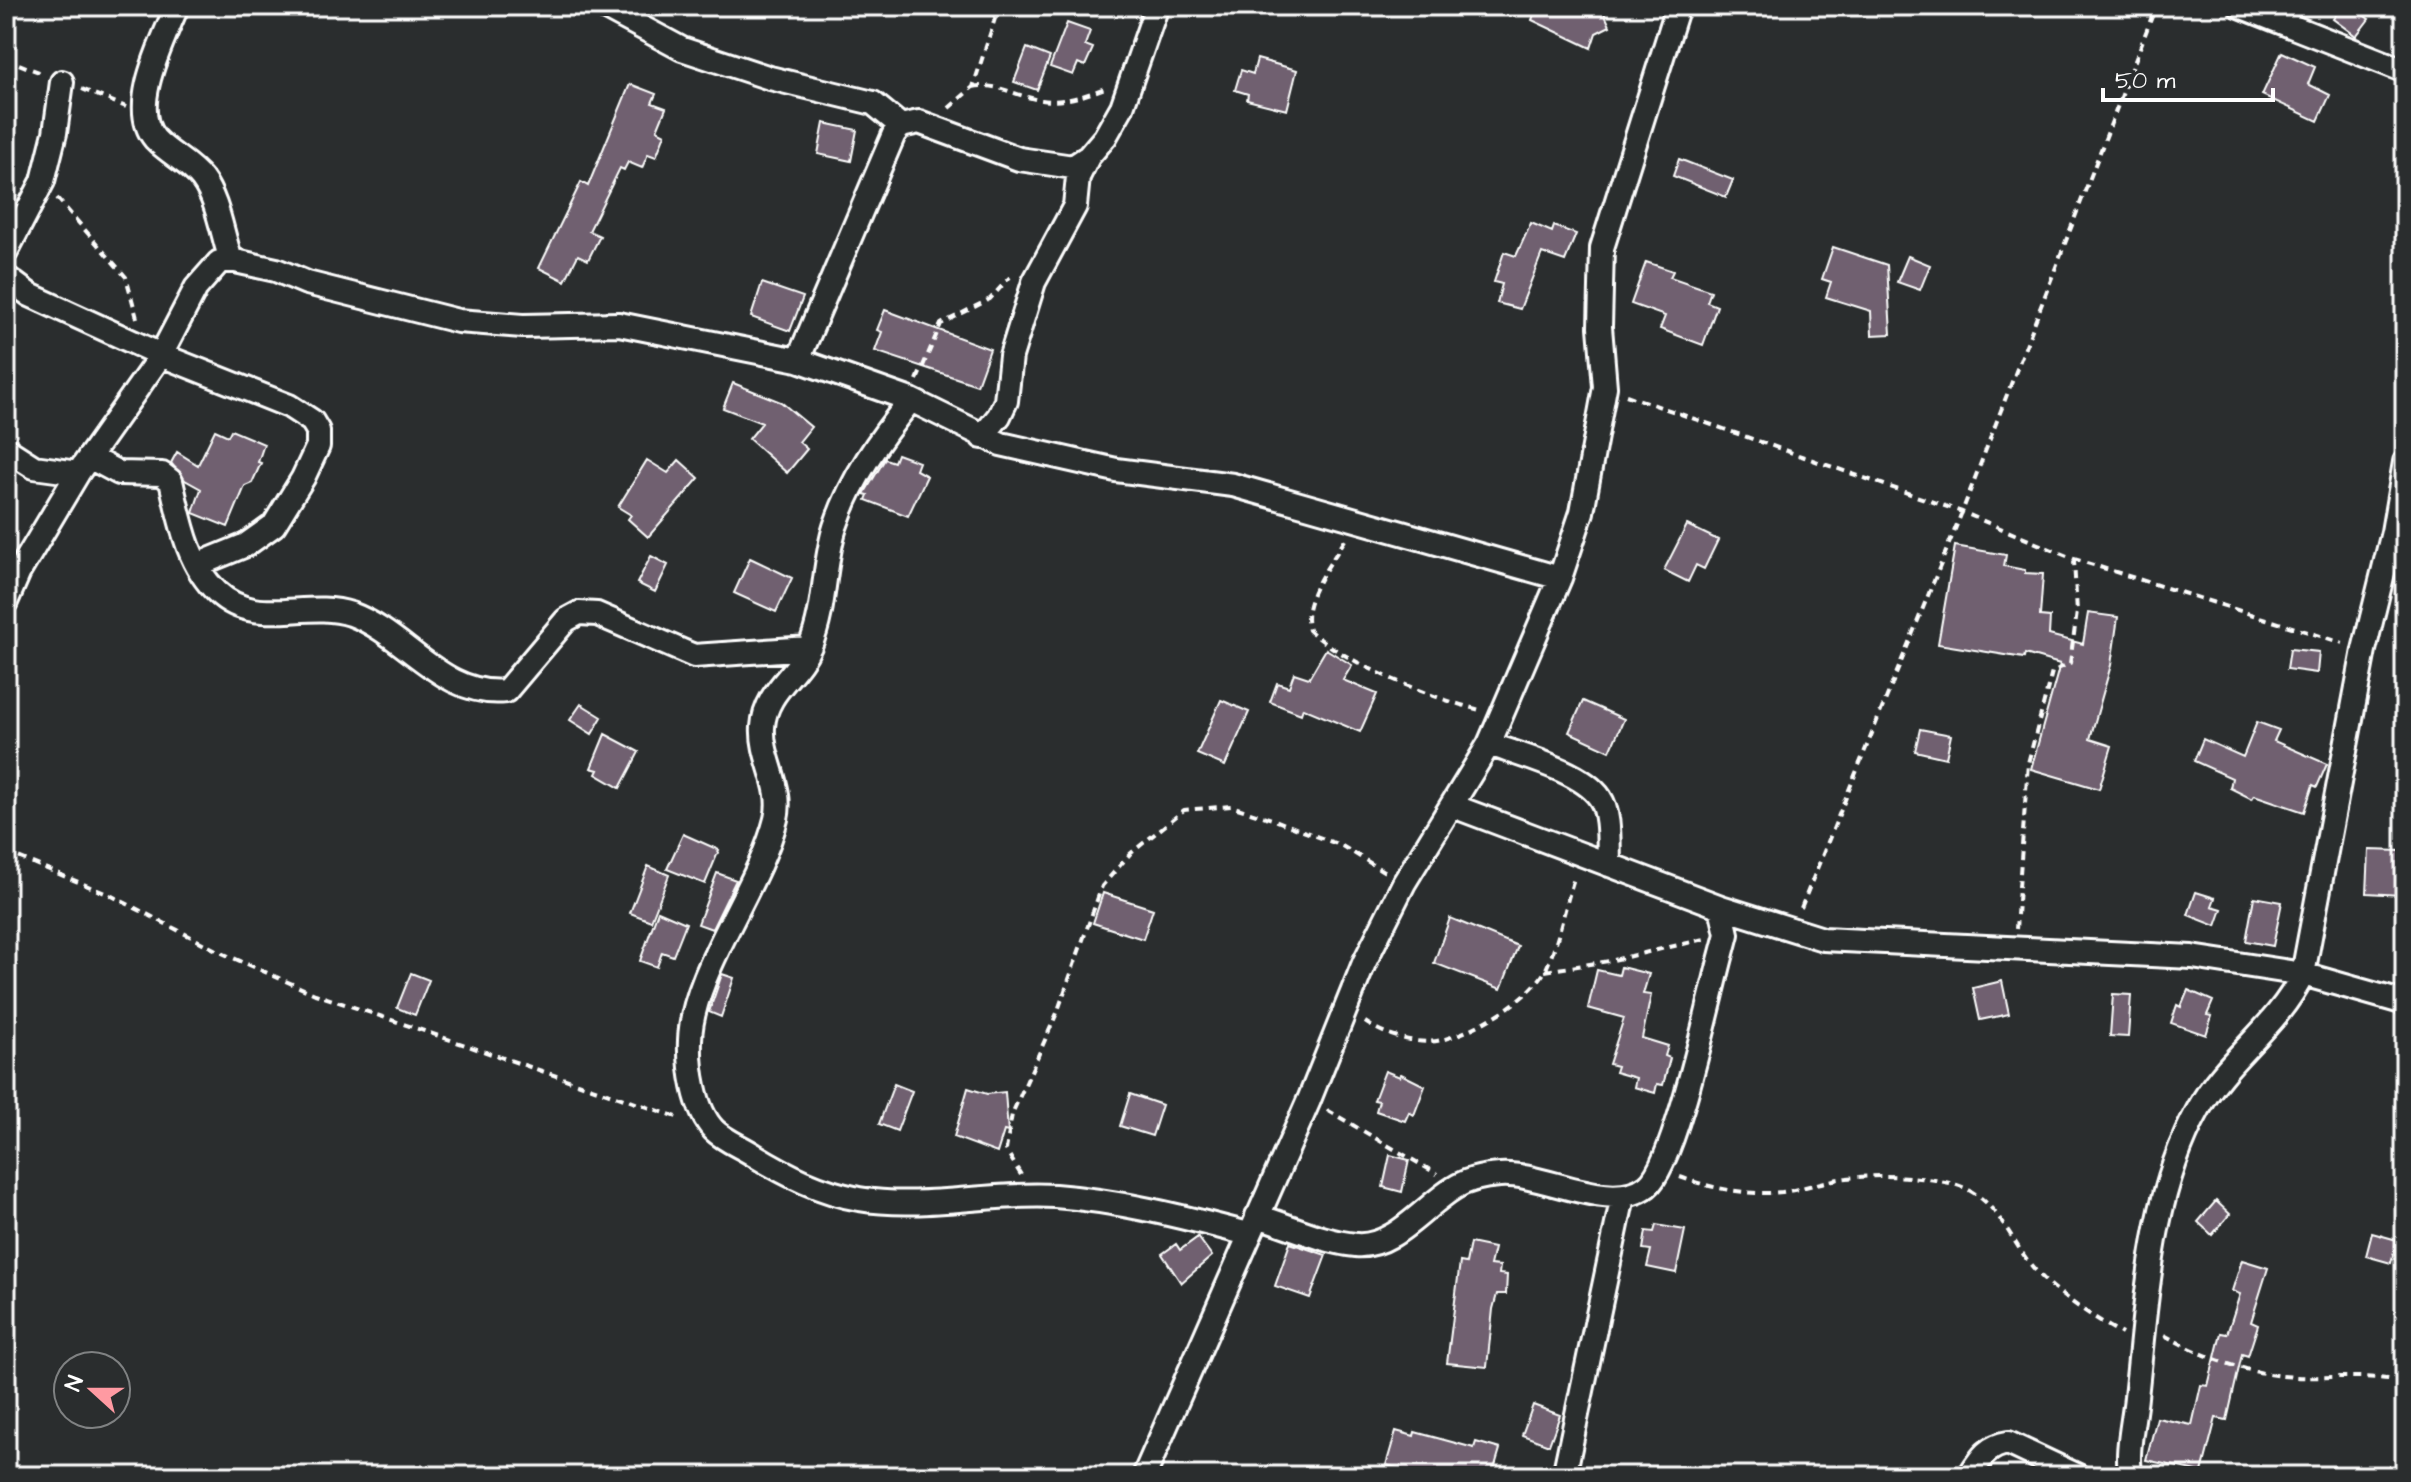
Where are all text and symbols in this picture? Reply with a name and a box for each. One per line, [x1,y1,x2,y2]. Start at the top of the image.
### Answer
scale bar [2103,52,2273,102]
text: 50 m [2115,64,2176,98]
north arrow [52,1350,132,1430]
text: N [58,1371,92,1395]

